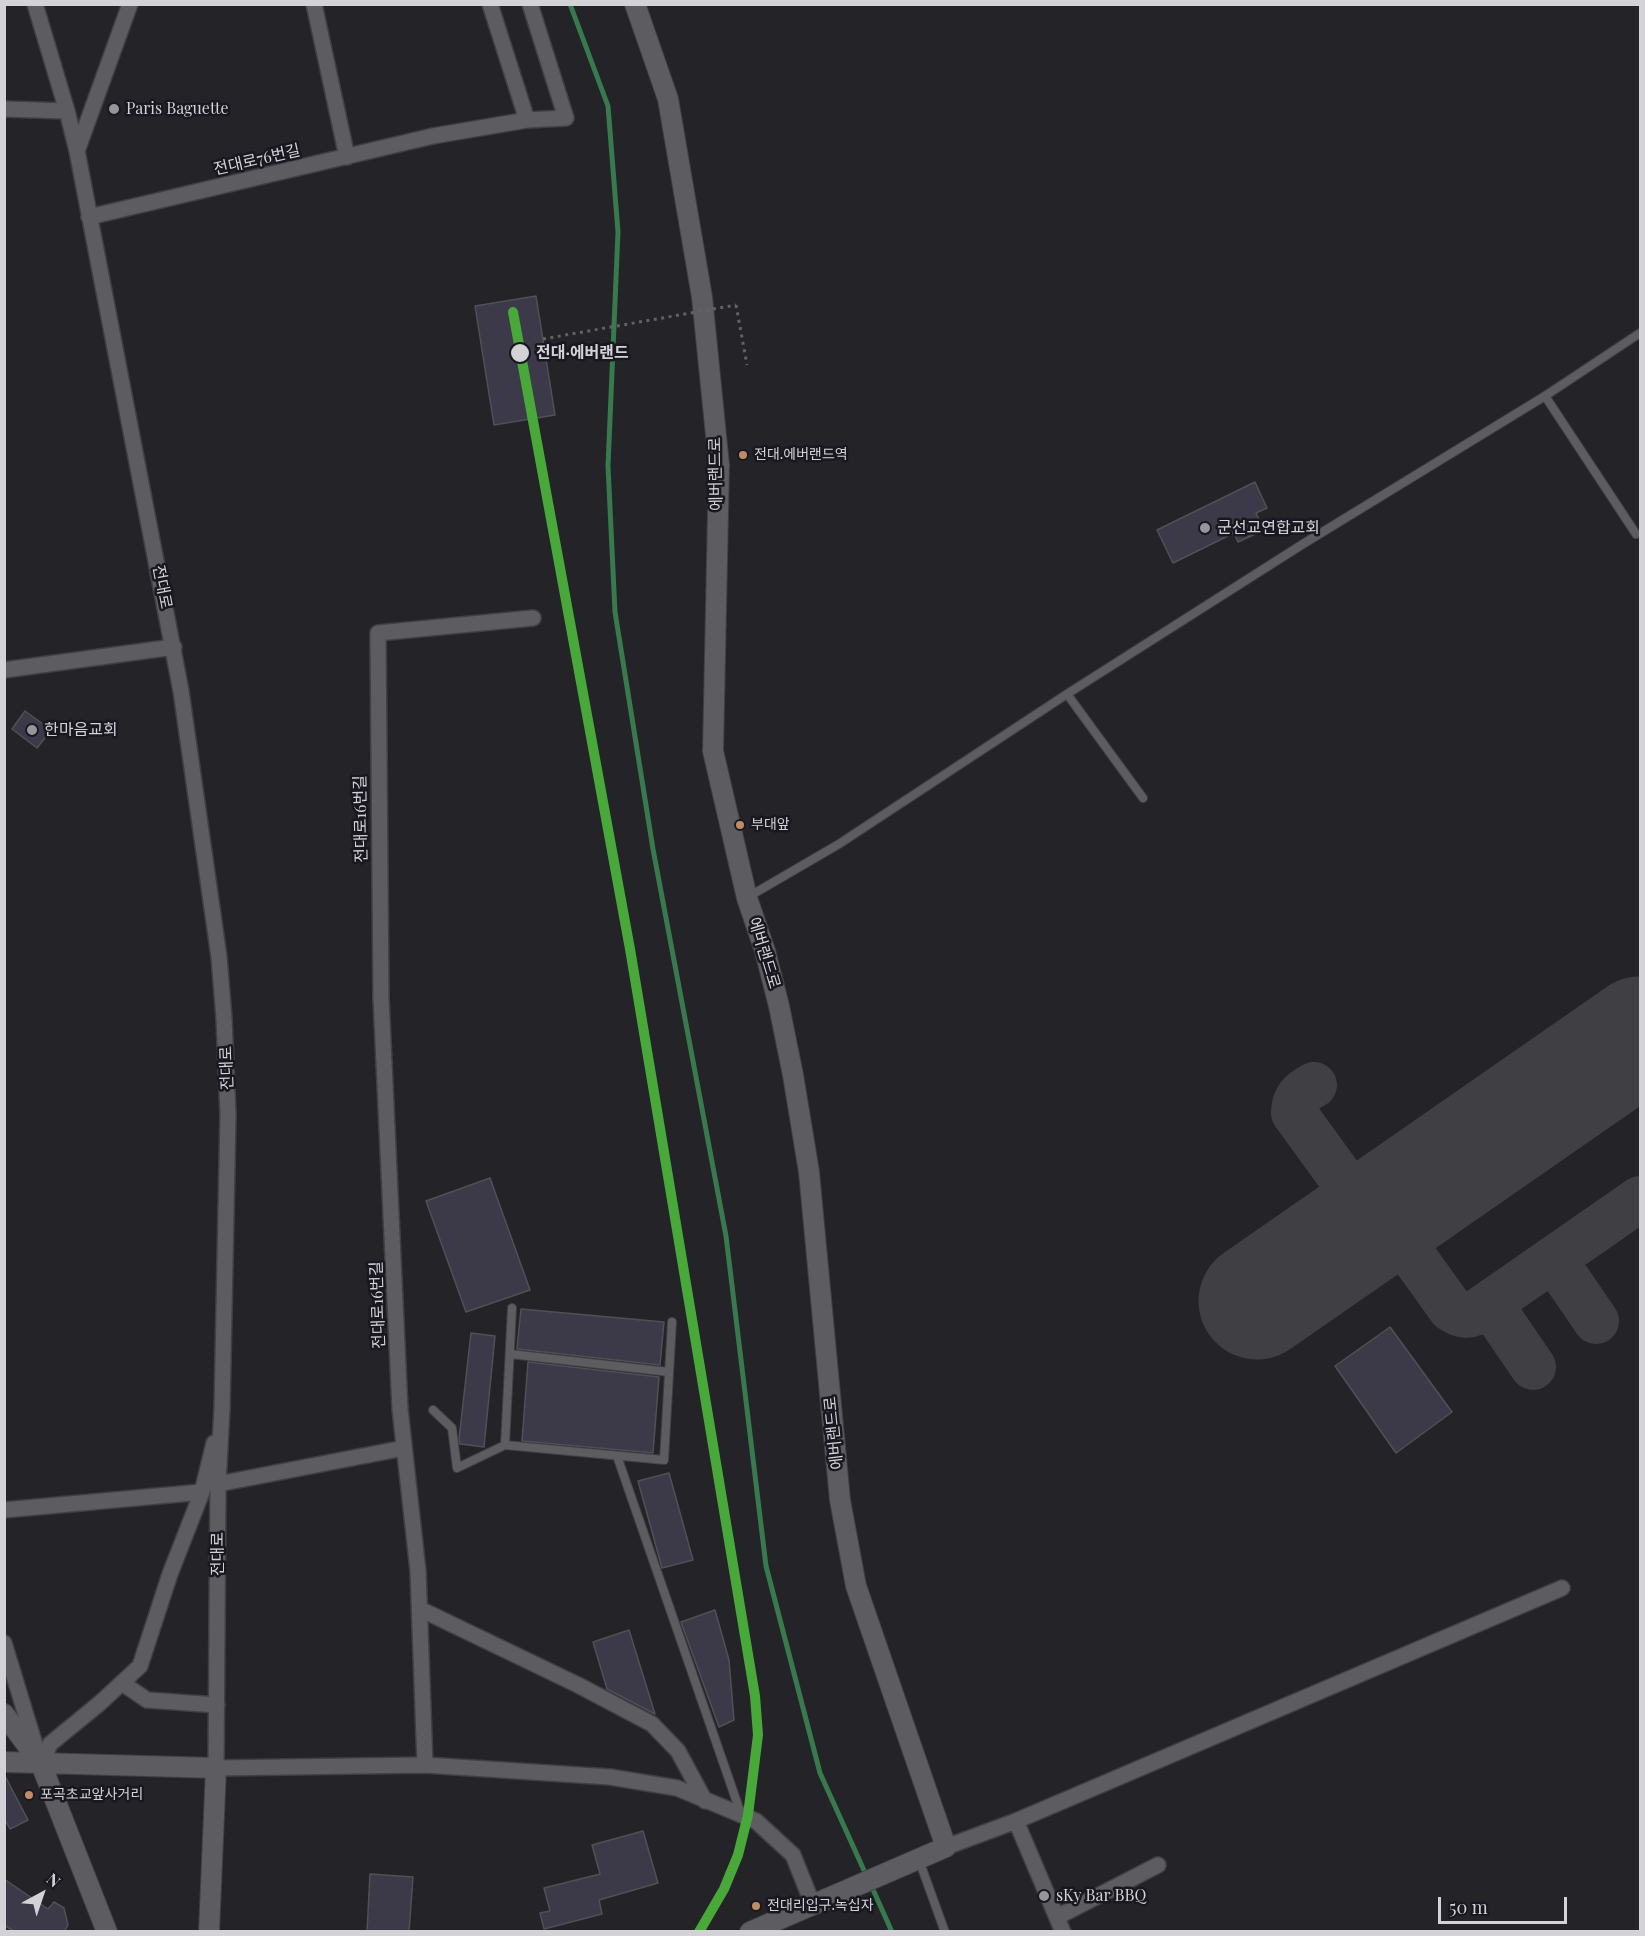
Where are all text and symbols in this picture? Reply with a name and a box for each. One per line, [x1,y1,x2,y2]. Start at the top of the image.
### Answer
place label: Paris Baguette [126,99,229,119]
marker: Paris Baguette [107,102,121,116]
street label: 전대로76번길 [212,141,302,179]
marker: 전대·에버랜드 [509,342,531,364]
place label: 전대·에버랜드 [536,343,629,363]
street label: 에버랜드로 [706,437,726,511]
place label: 전대.에버랜드역 [754,447,848,463]
marker: 전대.에버랜드역 [737,449,749,461]
place label: 군선교연합교회 [1217,518,1320,538]
marker: 군선교연합교회 [1198,521,1212,535]
street label: 전대로 [148,563,176,611]
place label: 한마음교회 [44,720,118,740]
marker: 한마음교회 [25,723,39,737]
street label: 전대로16번길 [351,775,371,863]
place label: 부대앞 [751,817,790,833]
marker: 부대앞 [734,819,746,831]
street label: 에버랜드로 [744,915,784,991]
street label: 전대로 [217,1046,237,1090]
street label: 전대로16번길 [367,1261,389,1349]
street label: 에버랜드로 [821,1395,847,1471]
street label: 전대로 [208,1532,228,1576]
place label: 포곡초교앞사거리 [40,1787,143,1803]
marker: 포곡초교앞사거리 [23,1789,35,1801]
north arrow [12,1864,72,1924]
text: N [43,1868,65,1892]
scale bar [1441,1885,1570,1923]
place label: sKy Bar BBQ [1056,1886,1146,1906]
marker: sKy Bar BBQ [1037,1889,1051,1903]
text: 50 m [1449,1895,1488,1919]
place label: 전대리입구.녹십자 [767,1898,874,1914]
marker: 전대리입구.녹십자 [750,1900,762,1912]

